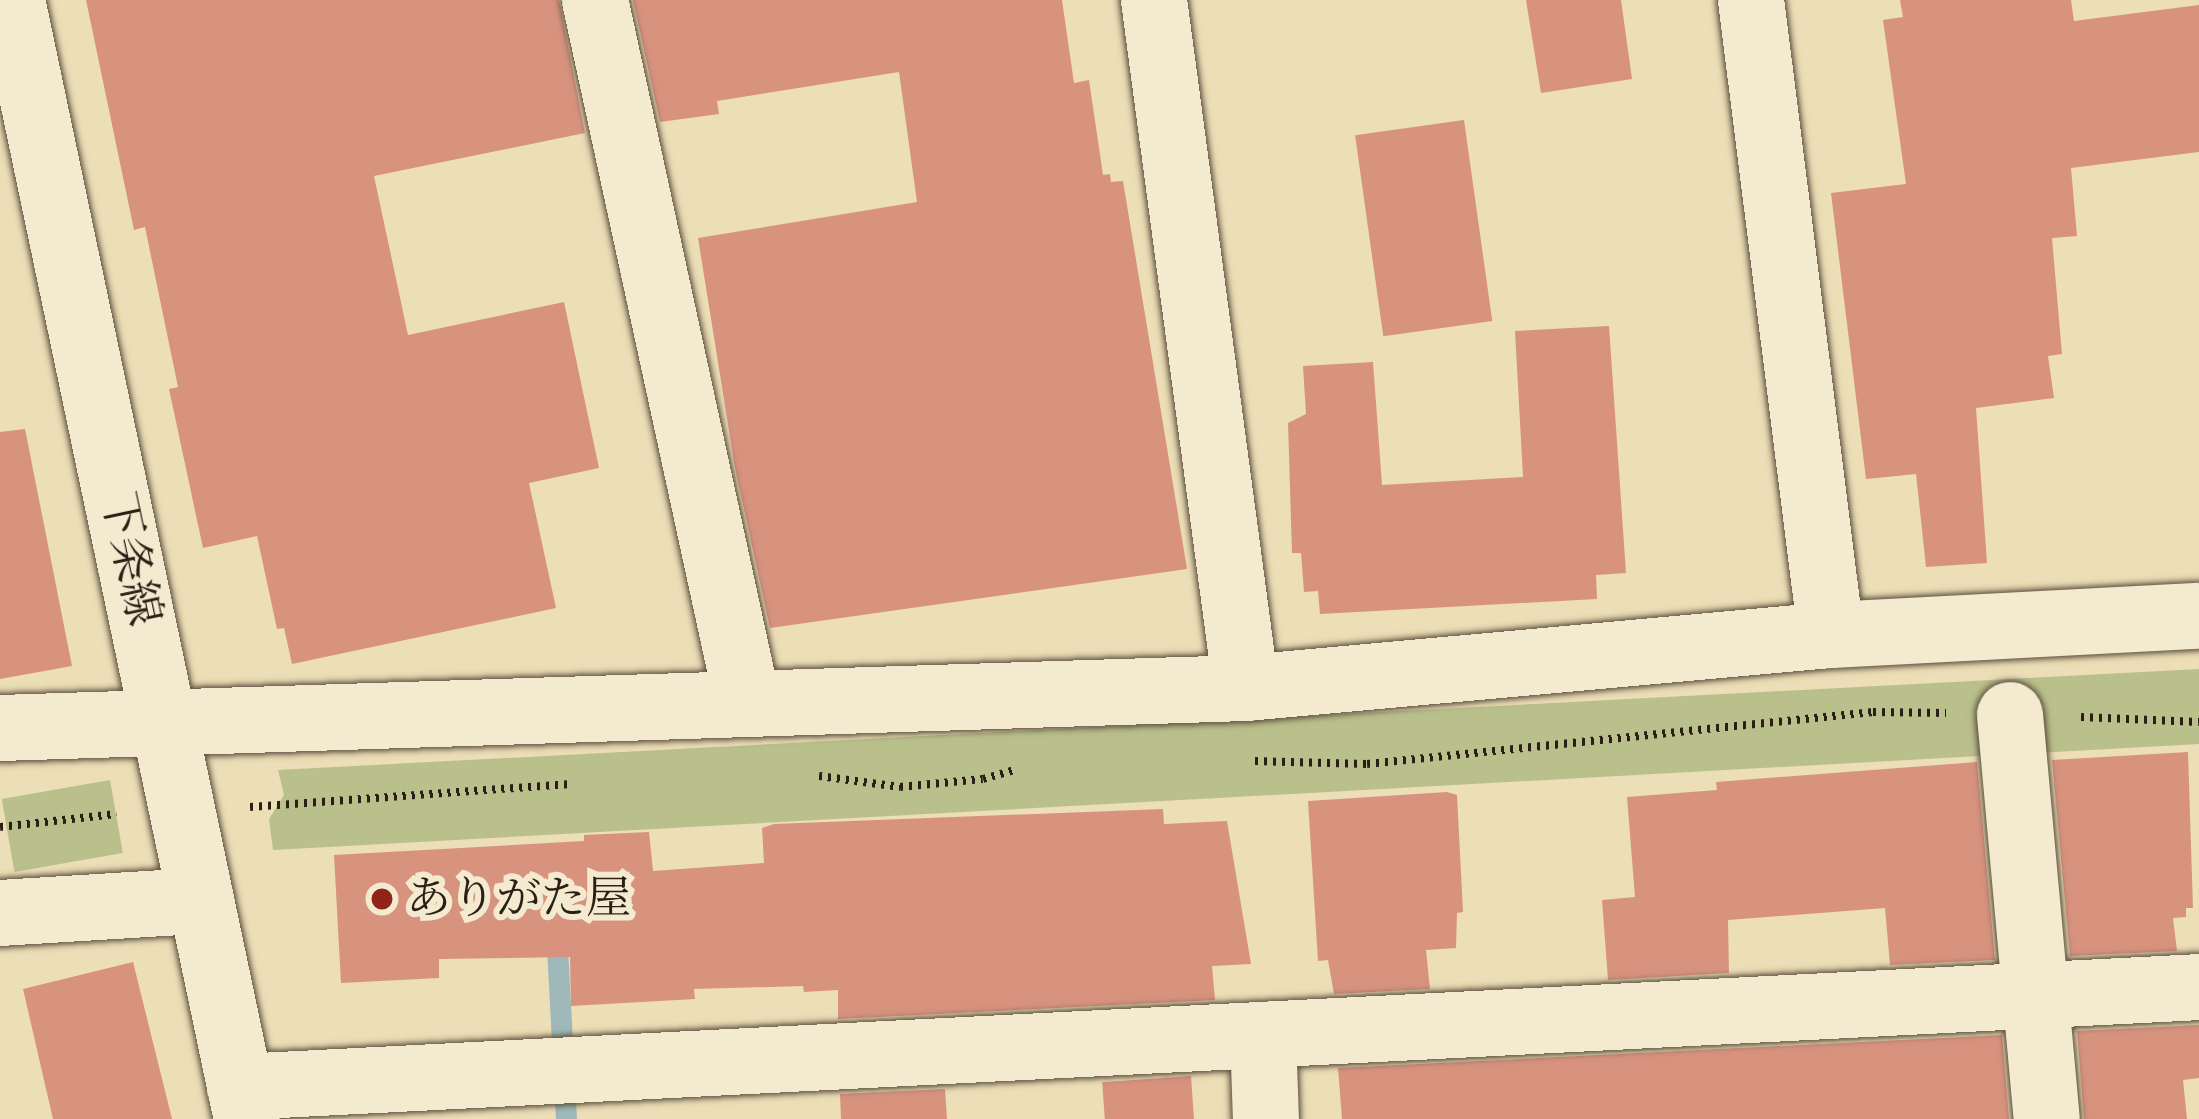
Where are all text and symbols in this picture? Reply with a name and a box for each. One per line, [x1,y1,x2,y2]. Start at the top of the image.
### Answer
street label: 下条線 [91,487,171,631]
place label: ありがた屋 [406,872,631,926]
marker: ありがた屋 [369,886,395,912]

